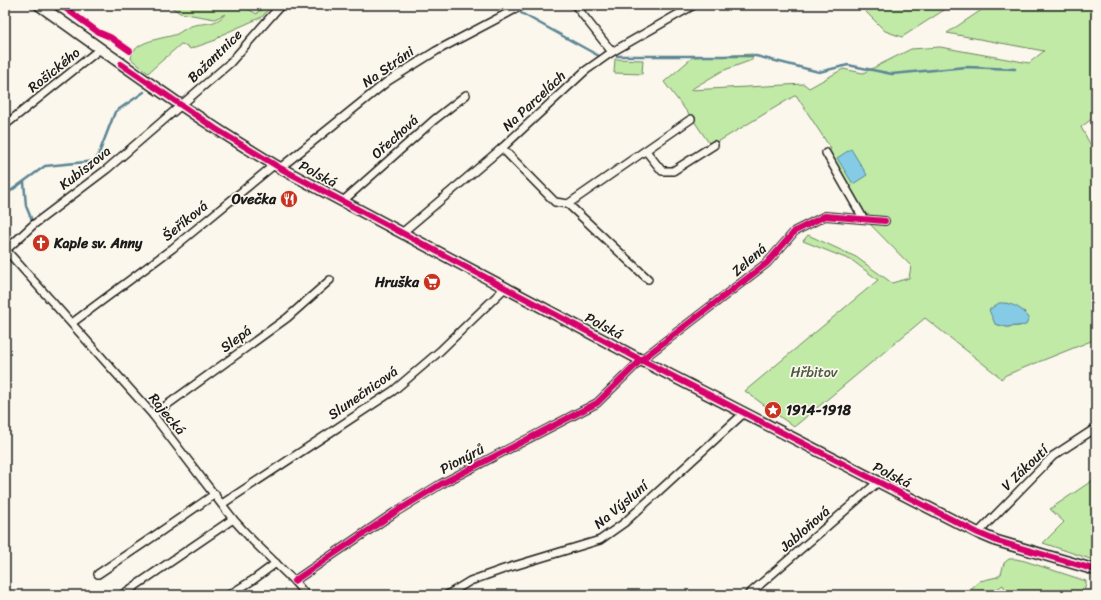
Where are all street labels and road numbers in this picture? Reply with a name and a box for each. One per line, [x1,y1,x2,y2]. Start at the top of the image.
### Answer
street label: Bažantnice [182,23,248,89]
street label: Na Stráni [356,39,420,94]
street label: Rošického [22,41,86,99]
street label: Na Parcelách [496,64,572,138]
street label: Ořechová [365,109,425,165]
street label: Kubiszova [53,139,117,197]
street label: Polská [294,153,342,195]
street label: Šeříková [156,194,214,248]
street label: Zelená [725,237,773,283]
street label: Polská [580,305,628,347]
street label: Slepá [215,319,257,359]
street label: Slunečnicová [323,359,403,427]
street label: Rajecká [142,387,192,441]
street label: Pionýrů [435,437,489,481]
street label: V Zákoutí [995,437,1056,497]
street label: Polská [868,455,916,495]
street label: Na Výsluní [588,473,656,536]
street label: Jabloňová [773,500,836,559]

